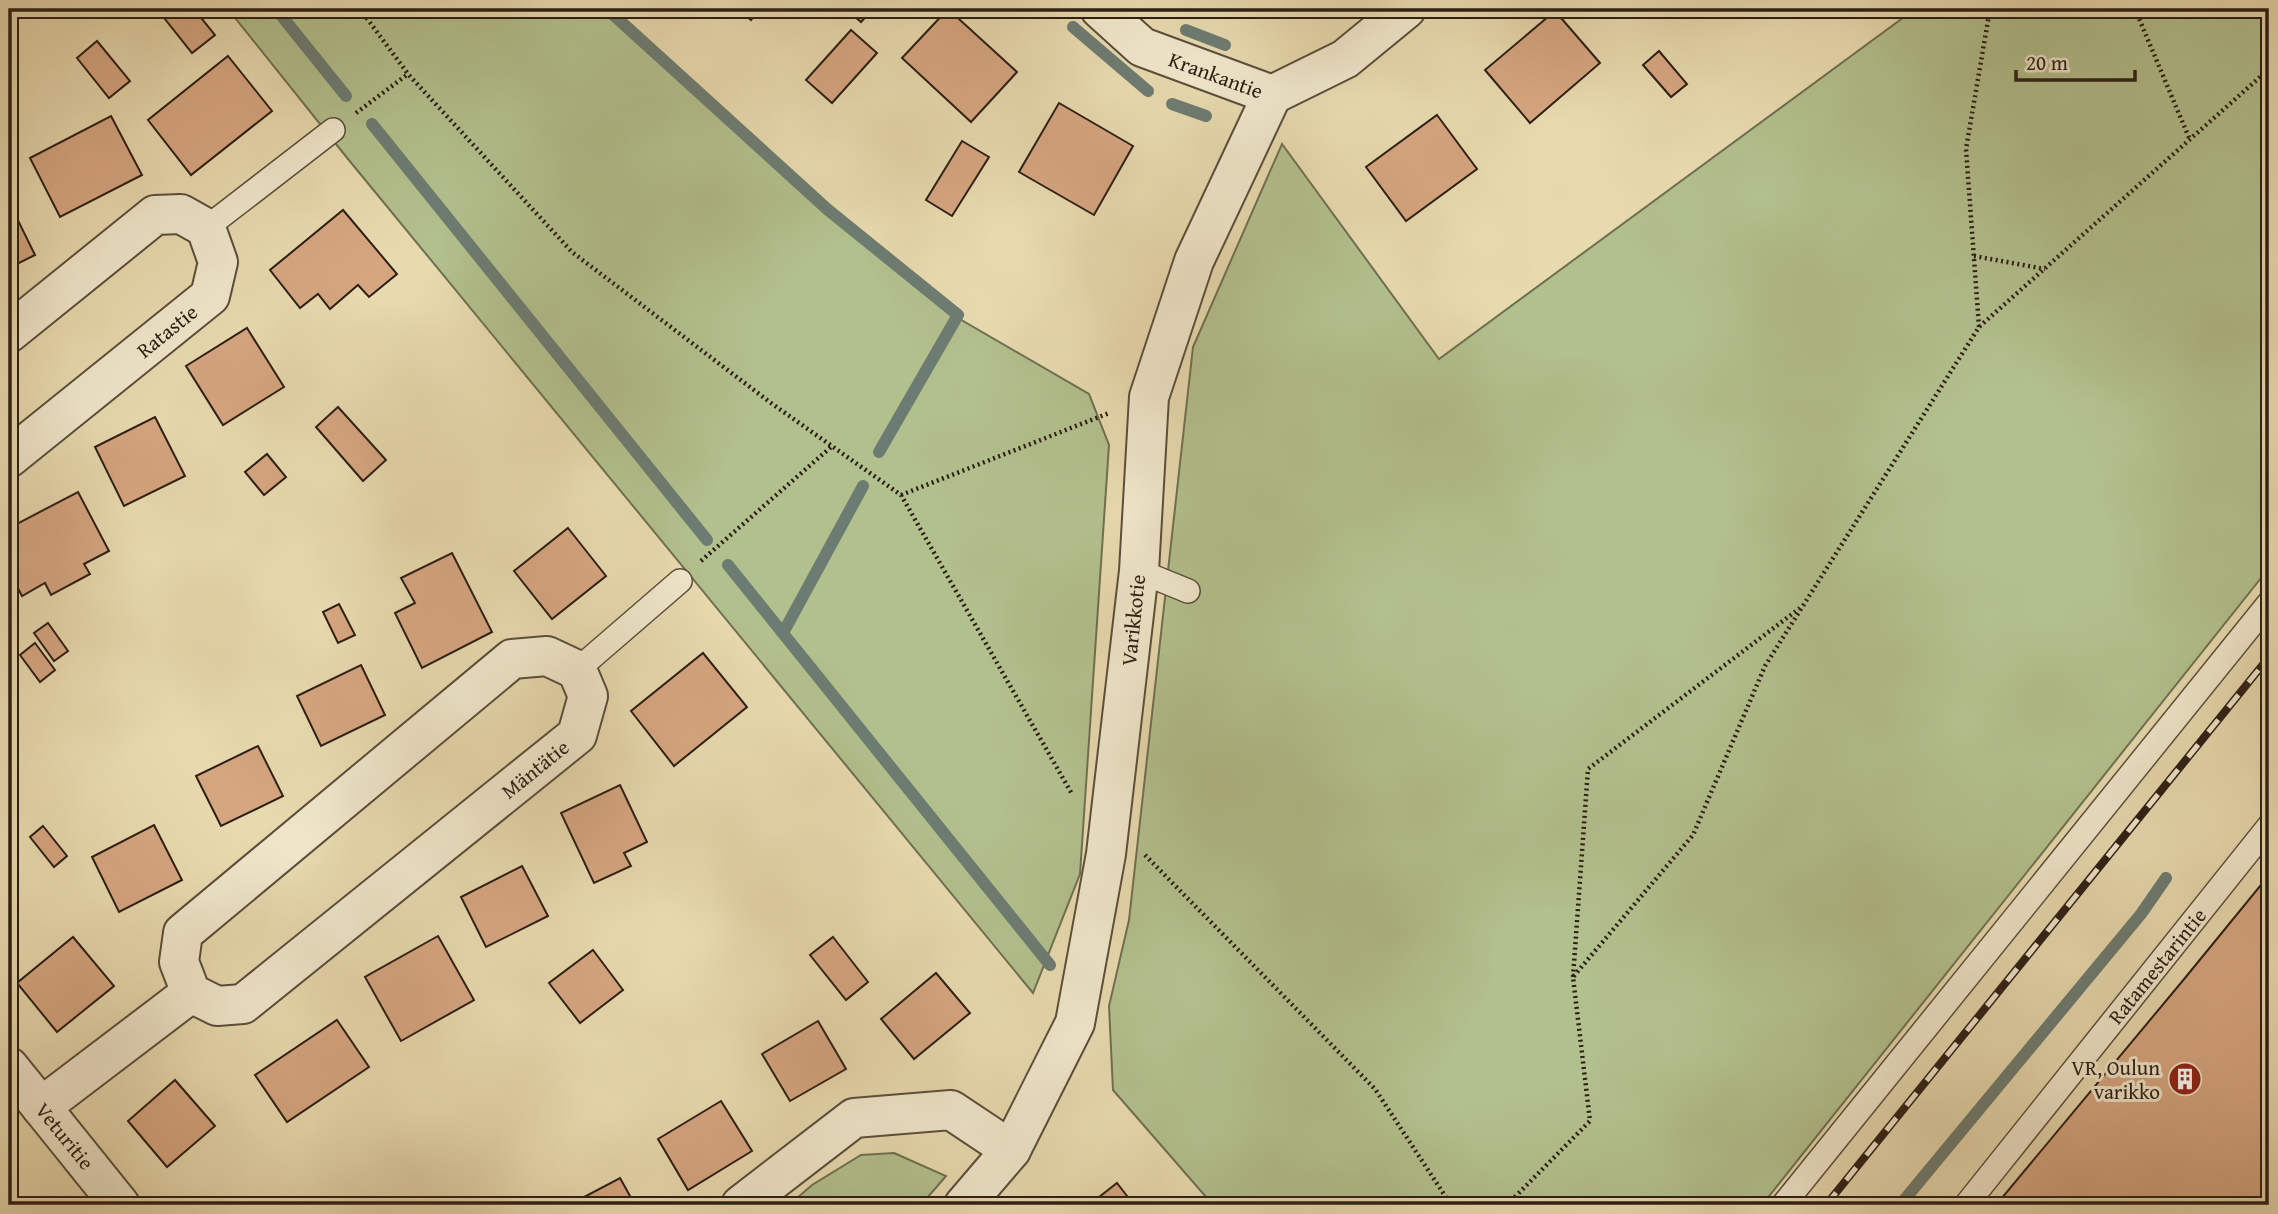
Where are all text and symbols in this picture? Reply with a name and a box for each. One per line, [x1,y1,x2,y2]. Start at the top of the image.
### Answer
scale bar [2016,38,2134,82]
street label: Krankantie [1165,44,1268,106]
text: 20 m [2026,47,2068,78]
street label: Ratastie [130,297,204,365]
street label: Varikkotie [1113,573,1153,667]
street label: Mäntätie [494,732,576,806]
street label: Ratamestarintie [2100,901,2214,1031]
place label: VR, Oulun varikko [2071,1052,2160,1107]
building icon: VR, Oulun varikko [2166,1060,2204,1098]
street label: Veturitie [28,1096,102,1177]

